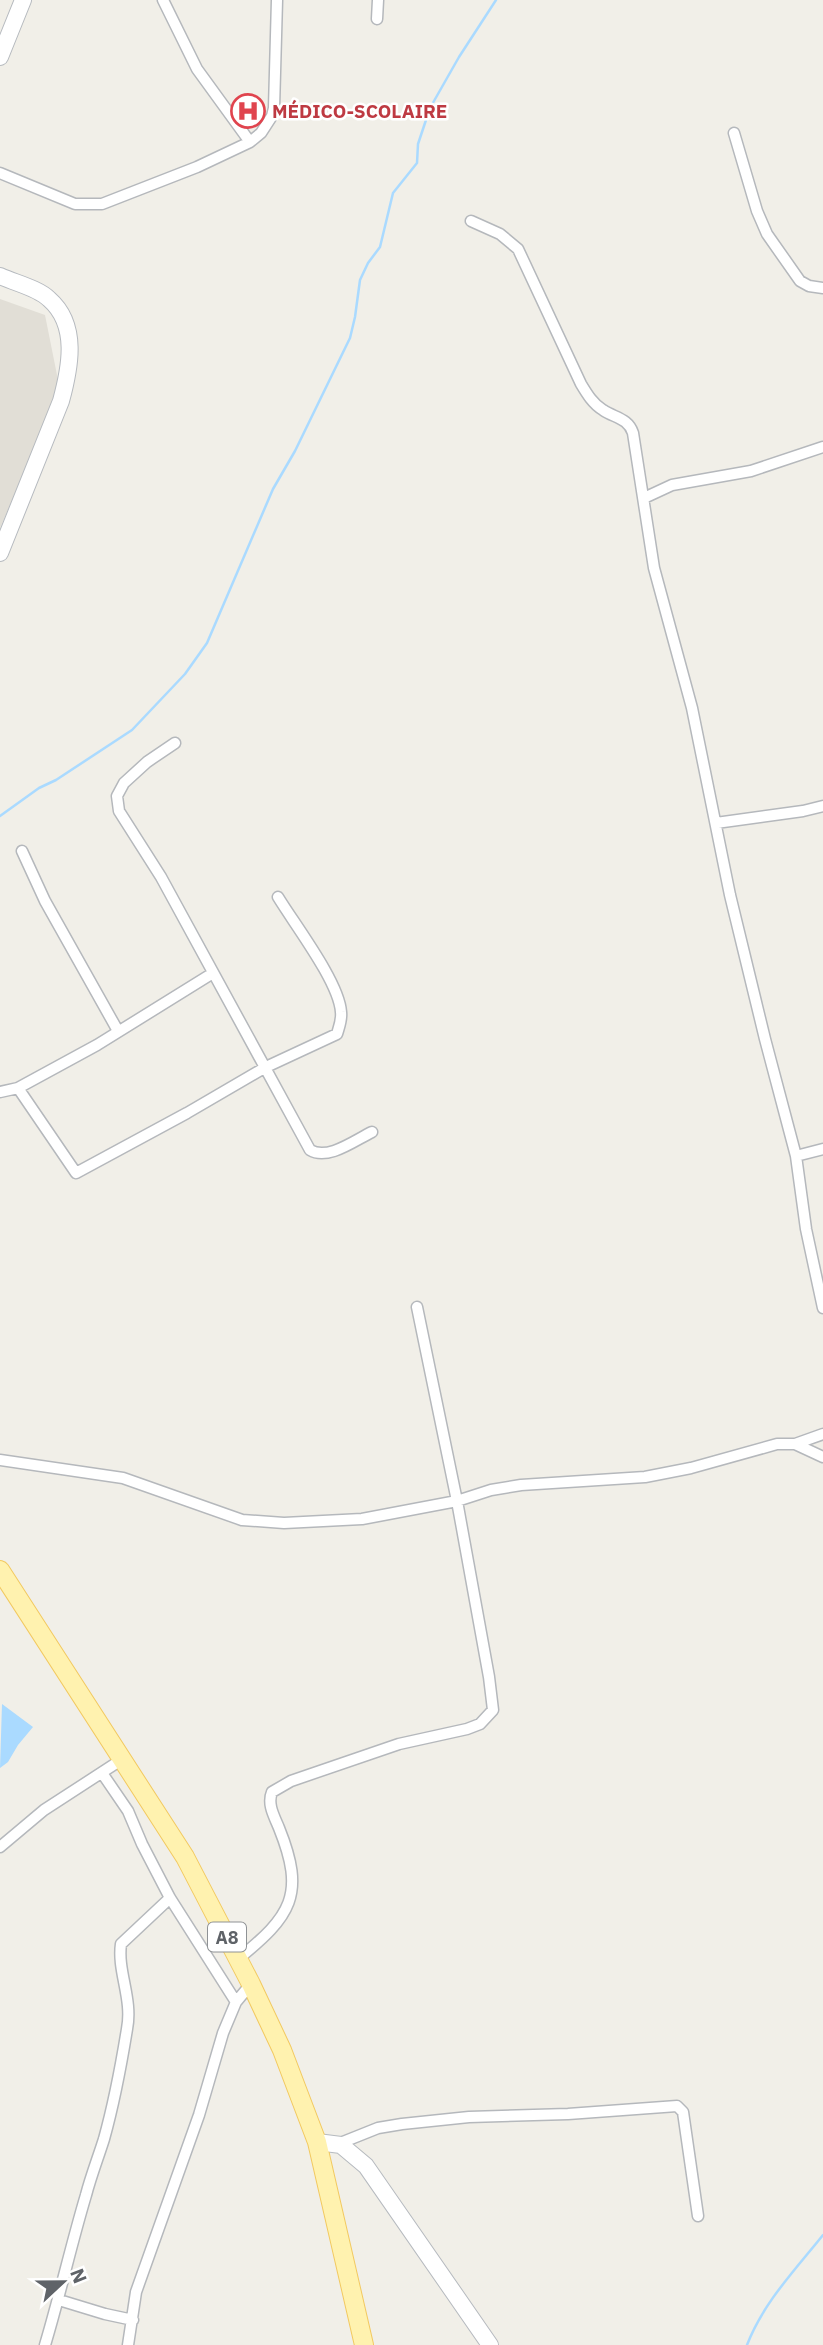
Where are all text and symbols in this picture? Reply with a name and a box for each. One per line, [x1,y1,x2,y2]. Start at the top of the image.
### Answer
hospital icon: MÉDICO-SCOLAIRE [229,92,267,130]
place label: MÉDICO-SCOLAIRE [272,99,447,123]
road number: A8 [208,1923,246,1952]
north arrow [28,2247,98,2317]
text: N [65,2265,92,2287]

